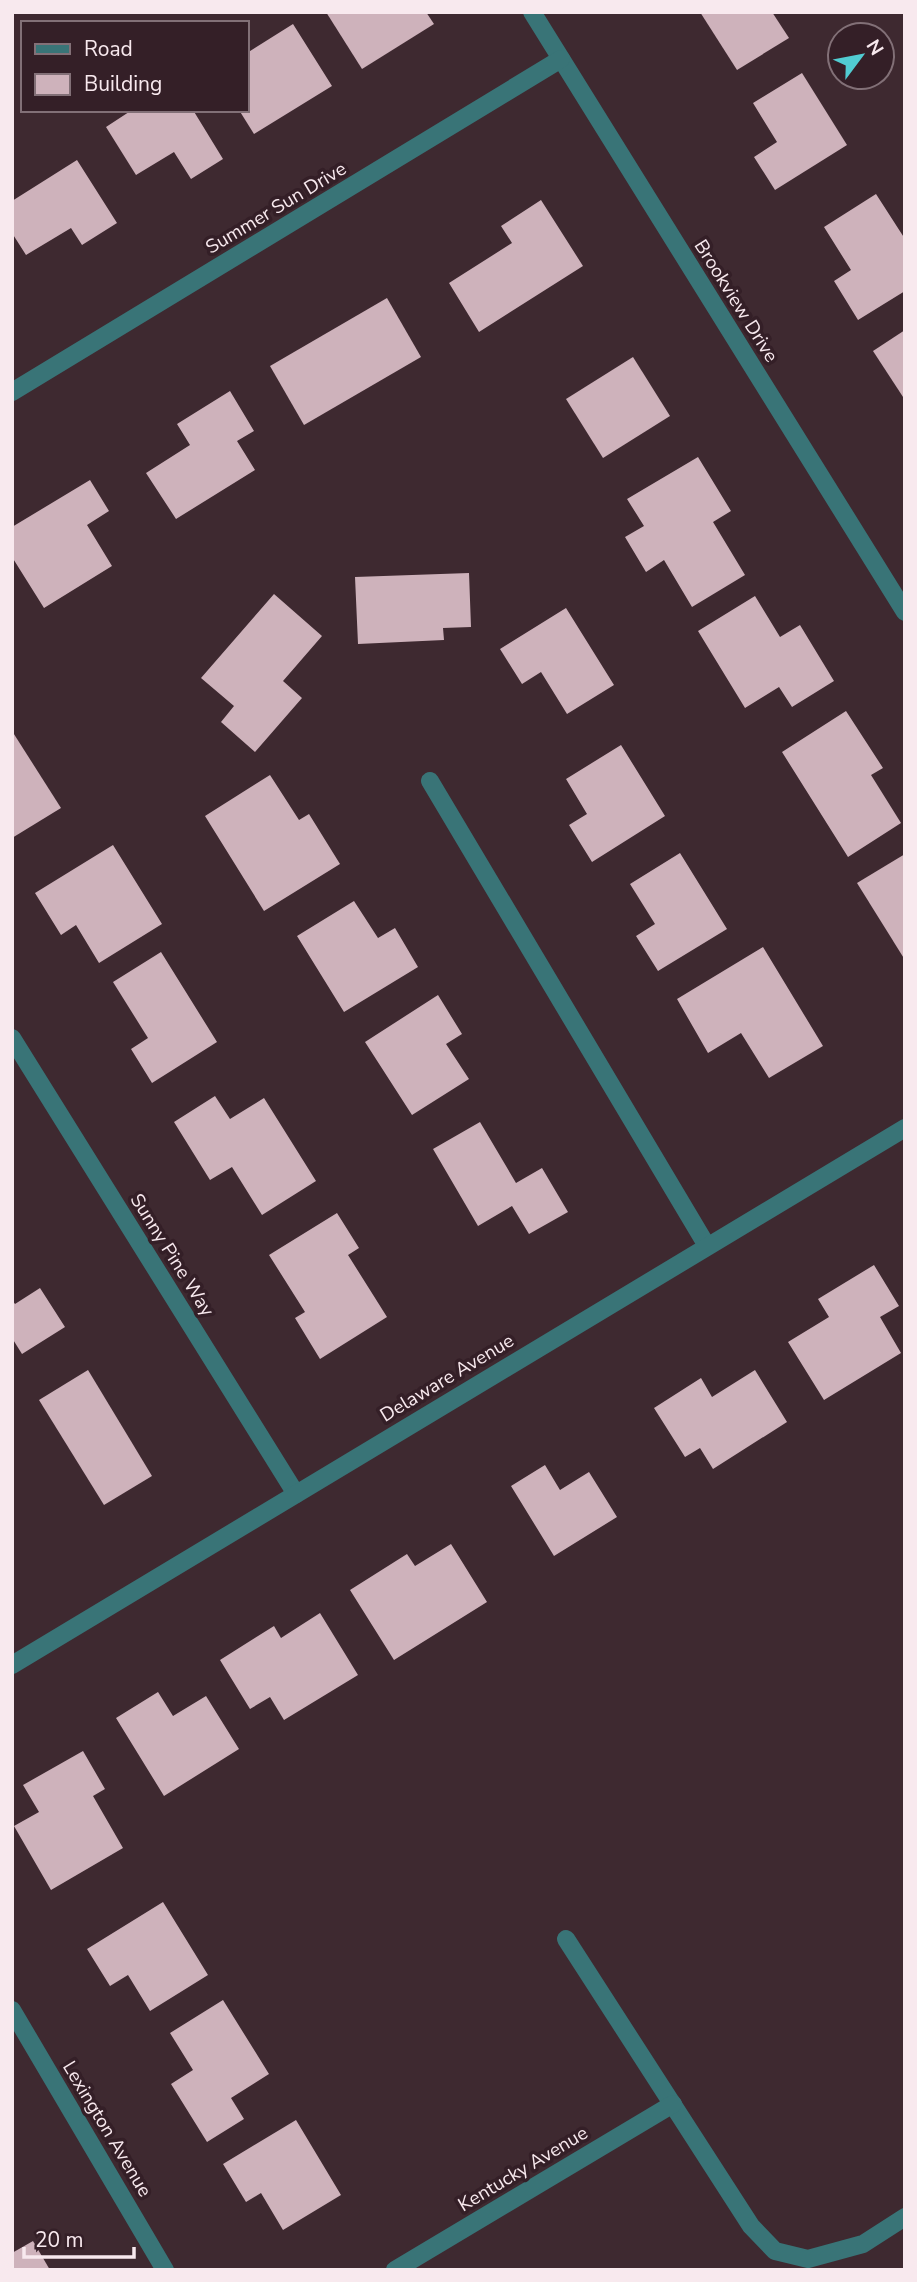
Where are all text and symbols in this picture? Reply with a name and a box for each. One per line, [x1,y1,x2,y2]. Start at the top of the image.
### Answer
legend [21,21,248,112]
north arrow [826,21,896,91]
text: Road [84,35,133,63]
text: N [860,35,889,60]
text: Building [84,70,162,98]
street label: Summer Sun Drive [201,156,351,260]
street label: Brookview Drive [688,235,784,367]
street label: Sunny Pine Way [124,1189,220,1322]
street label: Delaware Avenue [375,1328,519,1428]
street label: Lexington Avenue [56,2056,158,2202]
street label: Kentucky Avenue [453,2120,593,2218]
scale bar [24,2216,135,2260]
text: 20 m [35,2226,84,2254]

